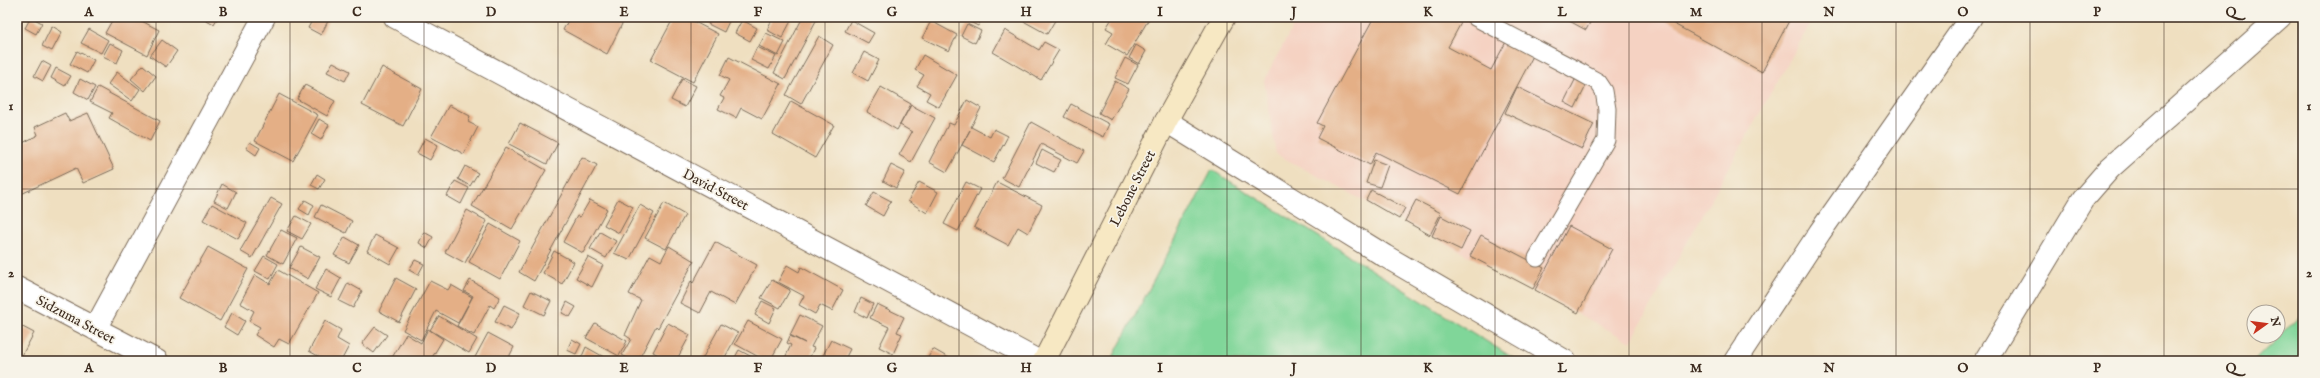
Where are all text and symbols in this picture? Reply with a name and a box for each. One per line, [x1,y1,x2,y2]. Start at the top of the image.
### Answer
text: A [84,4,95,21]
text: B [219,4,228,21]
text: C [352,4,362,21]
text: D [486,4,497,21]
text: E [619,4,629,21]
text: F [754,4,763,21]
text: G [887,4,898,21]
text: H [1020,4,1032,21]
text: I [1157,4,1163,21]
text: J [1289,4,1297,21]
text: K [1423,4,1433,21]
text: L [1556,4,1567,21]
text: M [1690,4,1703,21]
text: N [1822,4,1835,21]
text: O [1958,4,1969,21]
text: P [2093,4,2101,21]
text: Q [2226,4,2246,21]
text: 1 [9,98,14,115]
text: 1 [2307,98,2312,115]
street label: Lebone Street [1106,147,1160,230]
street label: David Street [679,165,752,215]
text: 2 [8,265,14,282]
text: 2 [2306,265,2312,282]
street label: Sidzuma Street [33,292,118,348]
north arrow [2246,304,2286,344]
text: N [2267,315,2283,329]
text: A [84,360,95,377]
text: B [219,360,228,377]
text: C [352,360,362,377]
text: D [486,360,497,377]
text: E [619,360,629,377]
text: F [754,360,763,377]
text: G [887,360,898,377]
text: H [1020,360,1032,377]
text: I [1157,360,1163,377]
text: J [1289,360,1297,377]
text: K [1423,360,1433,377]
text: L [1556,360,1567,377]
text: M [1690,360,1703,377]
text: N [1822,360,1835,377]
text: O [1958,360,1969,377]
text: P [2093,360,2101,377]
text: Q [2226,360,2246,377]

